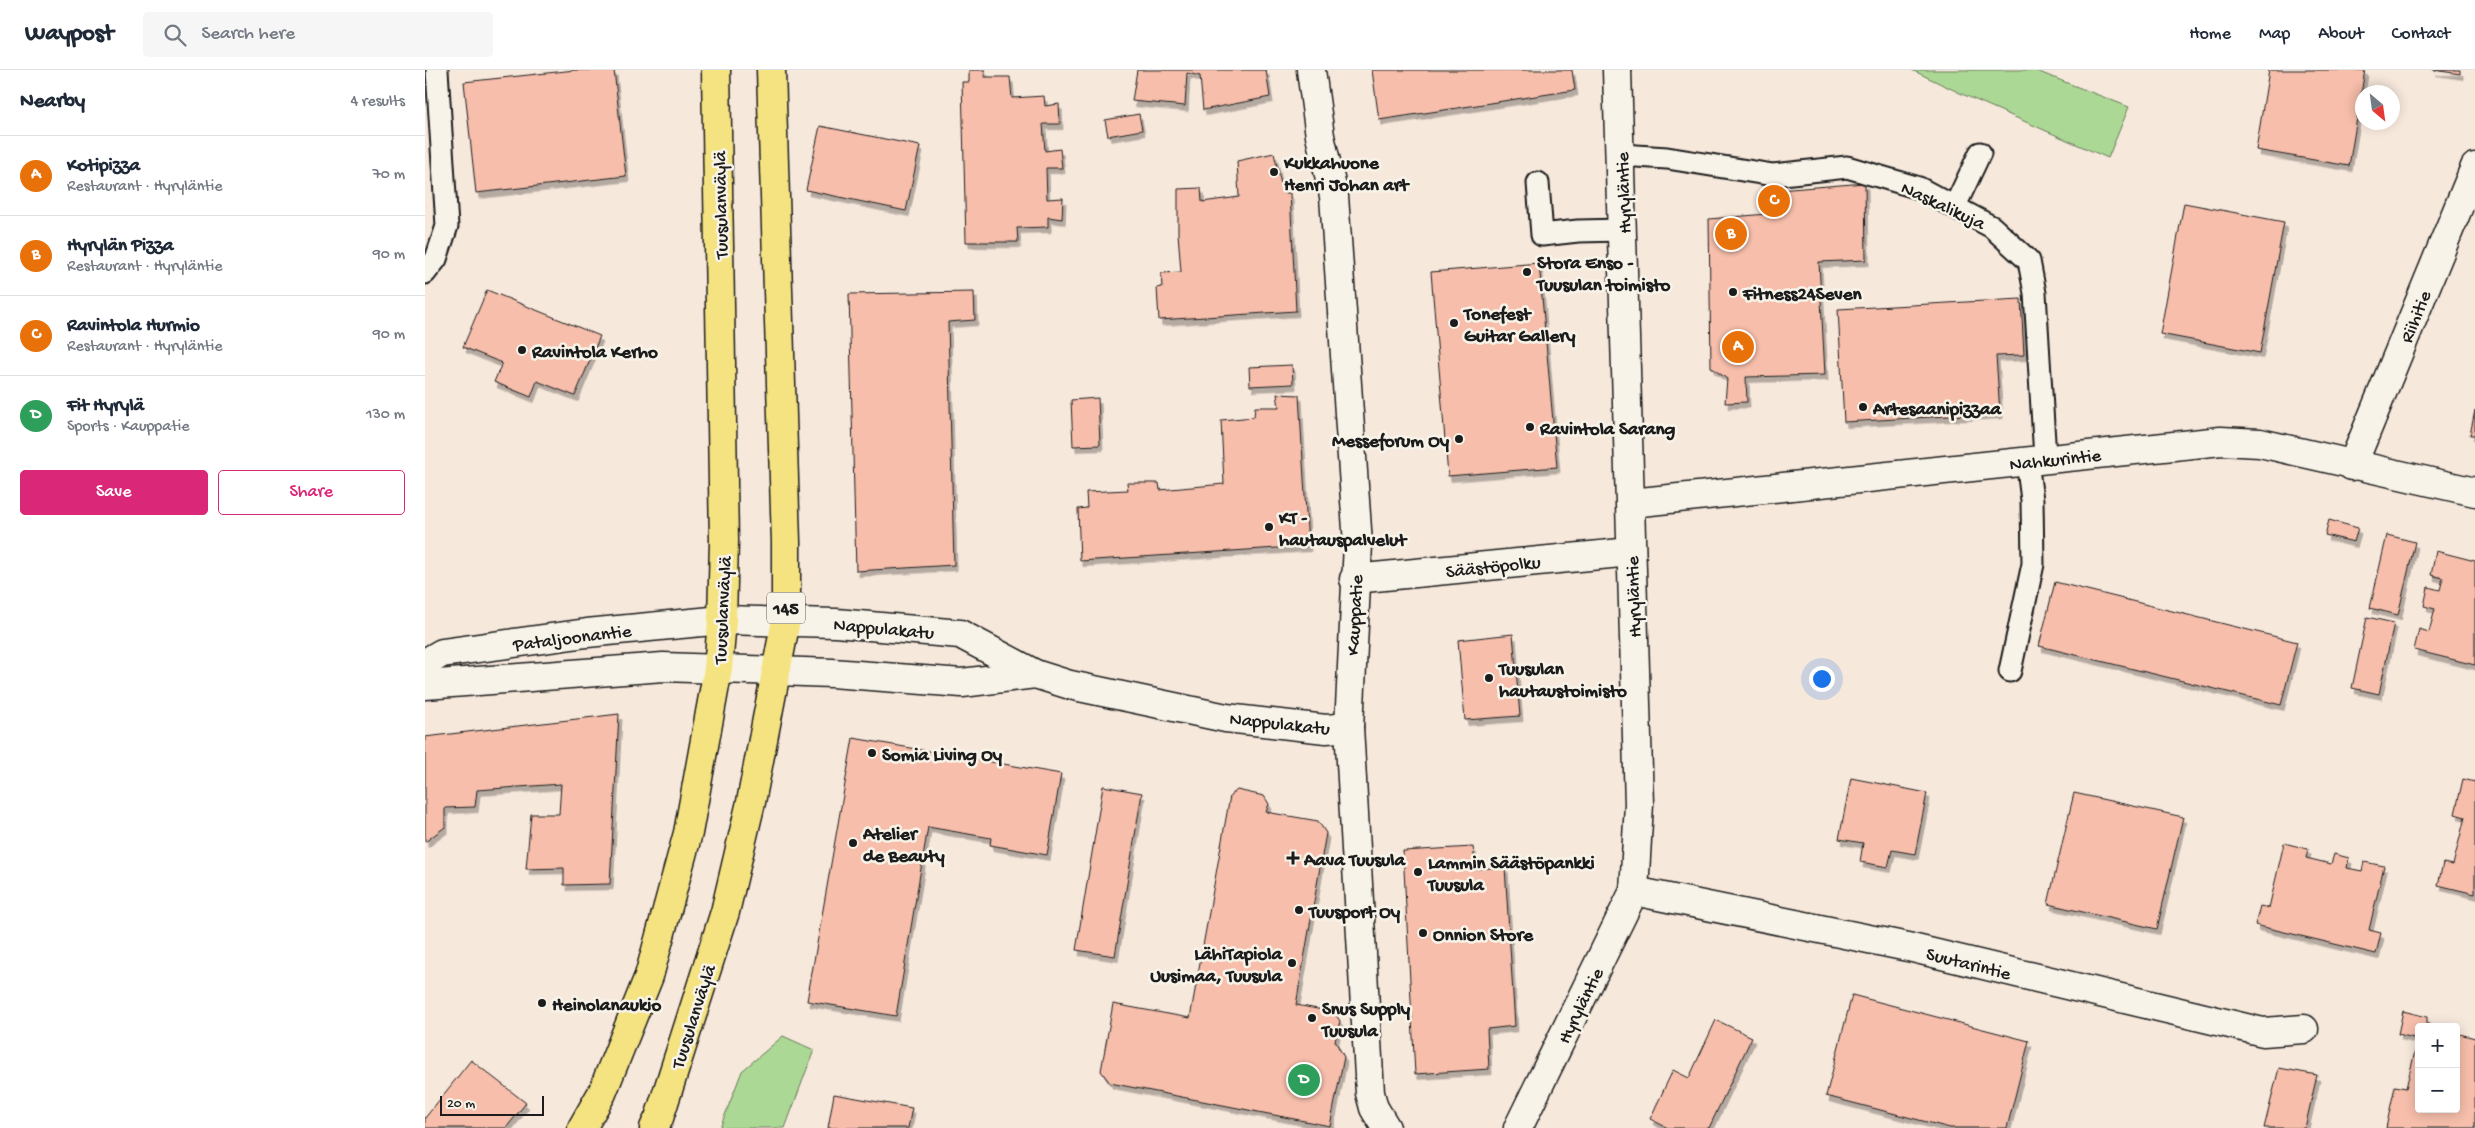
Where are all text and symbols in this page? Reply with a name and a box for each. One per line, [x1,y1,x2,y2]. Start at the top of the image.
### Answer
search box [143,12,493,57]
text: Waypost [25,20,113,49]
icon: search [161,21,189,49]
text: Search here [201,23,295,46]
text: Home [2189,24,2231,45]
text: Map [2259,24,2290,45]
text: About [2318,24,2364,45]
text: Contact [2392,24,2450,45]
north arrow [2355,85,2400,130]
text: Nearby [20,90,85,115]
text: 4 results [350,93,405,112]
street label: Tuusulanväylä [710,149,735,260]
street label: Hyryläntie [1613,151,1638,234]
place label: Kukkahuone Henri Johan art [1283,153,1411,198]
text: Kotipizza [67,155,140,178]
text: A [31,166,41,185]
text: 70 m [372,166,405,185]
marker: Kukkahuone Henri Johan art [1268,166,1280,178]
text: Restaurant · Hyryläntie [67,178,223,197]
street label: Naskalikuja [1897,178,1990,237]
pin: C [1758,182,1790,220]
pin: B [1715,215,1747,253]
text: Hyrylän Pizza [67,235,173,258]
text: B [32,246,40,265]
text: 90 m [373,246,405,265]
place label: Stora Enso - Tuusulan toimisto [1535,253,1670,298]
text: Restaurant · Hyryläntie [67,258,223,277]
marker: Stora Enso - Tuusulan toimisto [1521,266,1533,278]
place label: Fitness24Seven [1742,284,1863,307]
marker: Fitness24Seven [1727,286,1739,298]
street label: Riihitie [2396,288,2438,347]
place label: Tonefest Guitar Gallery [1462,304,1576,349]
text: Ravintola Hurmio [67,315,200,338]
marker: Tonefest Guitar Gallery [1448,317,1460,329]
text: C [32,326,40,345]
text: 90 m [373,326,405,345]
pin: A [1722,328,1754,366]
text: Restaurant · Hyryläntie [67,338,223,357]
place label: Ravintola Kerho [531,342,658,365]
marker: Ravintola Kerho [516,344,528,356]
text: Fit Hyrylä [67,395,144,418]
place label: Artesaanipizzaa [1872,399,2003,422]
marker: Artesaanipizzaa [1857,401,1869,413]
text: D [31,406,41,425]
text: 130 m [366,406,405,425]
text: Sports · Kauppatie [67,418,189,437]
place label: Ravintola Sarang [1539,419,1676,442]
marker: Ravintola Sarang [1524,421,1536,433]
place label: Messeforum Oy [1332,431,1450,454]
marker: Messeforum Oy [1453,433,1465,445]
street label: Nahkurintie [2008,445,2103,478]
button: Save [20,470,208,515]
button: Share [218,470,405,515]
place label: KT - hautauspalvelut [1278,508,1408,553]
marker: KT - hautauspalvelut [1263,521,1275,533]
street label: Säästöpolku [1445,552,1542,585]
street label: Tuusulanväylä [710,554,739,666]
street label: Hyryläntie [1623,555,1648,638]
street label: Kauppatie [1343,574,1370,656]
road number: 145 [767,592,805,624]
street label: Nappulakatu [832,615,935,646]
street label: Pataljoonantie [511,621,633,658]
place label: Tuusulan hautaustoimisto [1497,659,1627,704]
your location [1809,666,1835,692]
marker: Tuusulan hautaustoimisto [1483,672,1495,684]
street label: Nappulakatu [1228,709,1331,742]
place label: Somia Living Oy [882,745,1003,768]
marker: Somia Living Oy [866,747,878,759]
place label: Atelier de Beauty [862,824,945,869]
marker: Atelier de Beauty [847,837,859,849]
place label: Aava Tuusula [1303,850,1406,873]
marker: Aava Tuusula [1286,851,1300,865]
place label: Lammin Säästöpankki Tuusula [1426,853,1595,898]
marker: Lammin Säästöpankki Tuusula [1412,866,1424,878]
place label: Tuusport Oy [1307,902,1401,925]
marker: Tuusport Oy [1293,904,1305,916]
place label: Onnion Store [1433,925,1534,948]
marker: Onnion Store [1417,927,1429,939]
place label: LähiTapiola Uusimaa, Tuusula [1150,944,1283,989]
street label: Suutarintie [1923,944,2013,987]
marker: LähiTapiola Uusimaa, Tuusula [1286,957,1298,969]
street label: Tuusulanväylä [667,961,723,1073]
street label: Hyryläntie [1554,965,1610,1048]
place label: Heinolanaukio [552,995,661,1018]
marker: Heinolanaukio [536,997,548,1009]
place label: Snus Supply Tuusula [1320,999,1411,1044]
marker: Snus Supply Tuusula [1306,1012,1318,1024]
map controls [2415,1023,2460,1113]
button: + [2415,1023,2460,1068]
pin: D [1288,1061,1320,1099]
button: − [2415,1068,2460,1113]
scale bar [440,1093,544,1116]
text: 20 m [447,1096,475,1113]

